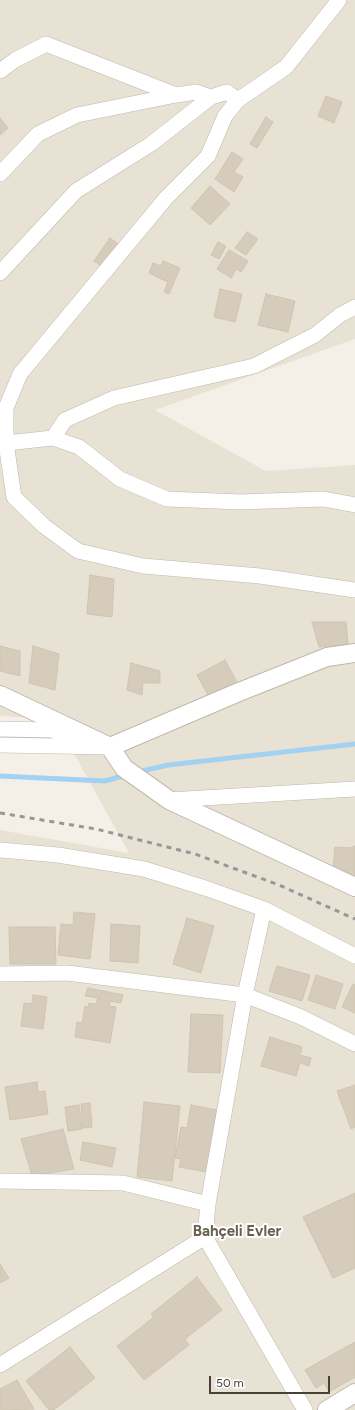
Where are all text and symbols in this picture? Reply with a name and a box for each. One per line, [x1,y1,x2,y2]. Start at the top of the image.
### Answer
district label: Bahçeli Evler [193,1223,281,1241]
scale bar [211,1368,332,1394]
text: 50 m [216,1376,244,1390]

